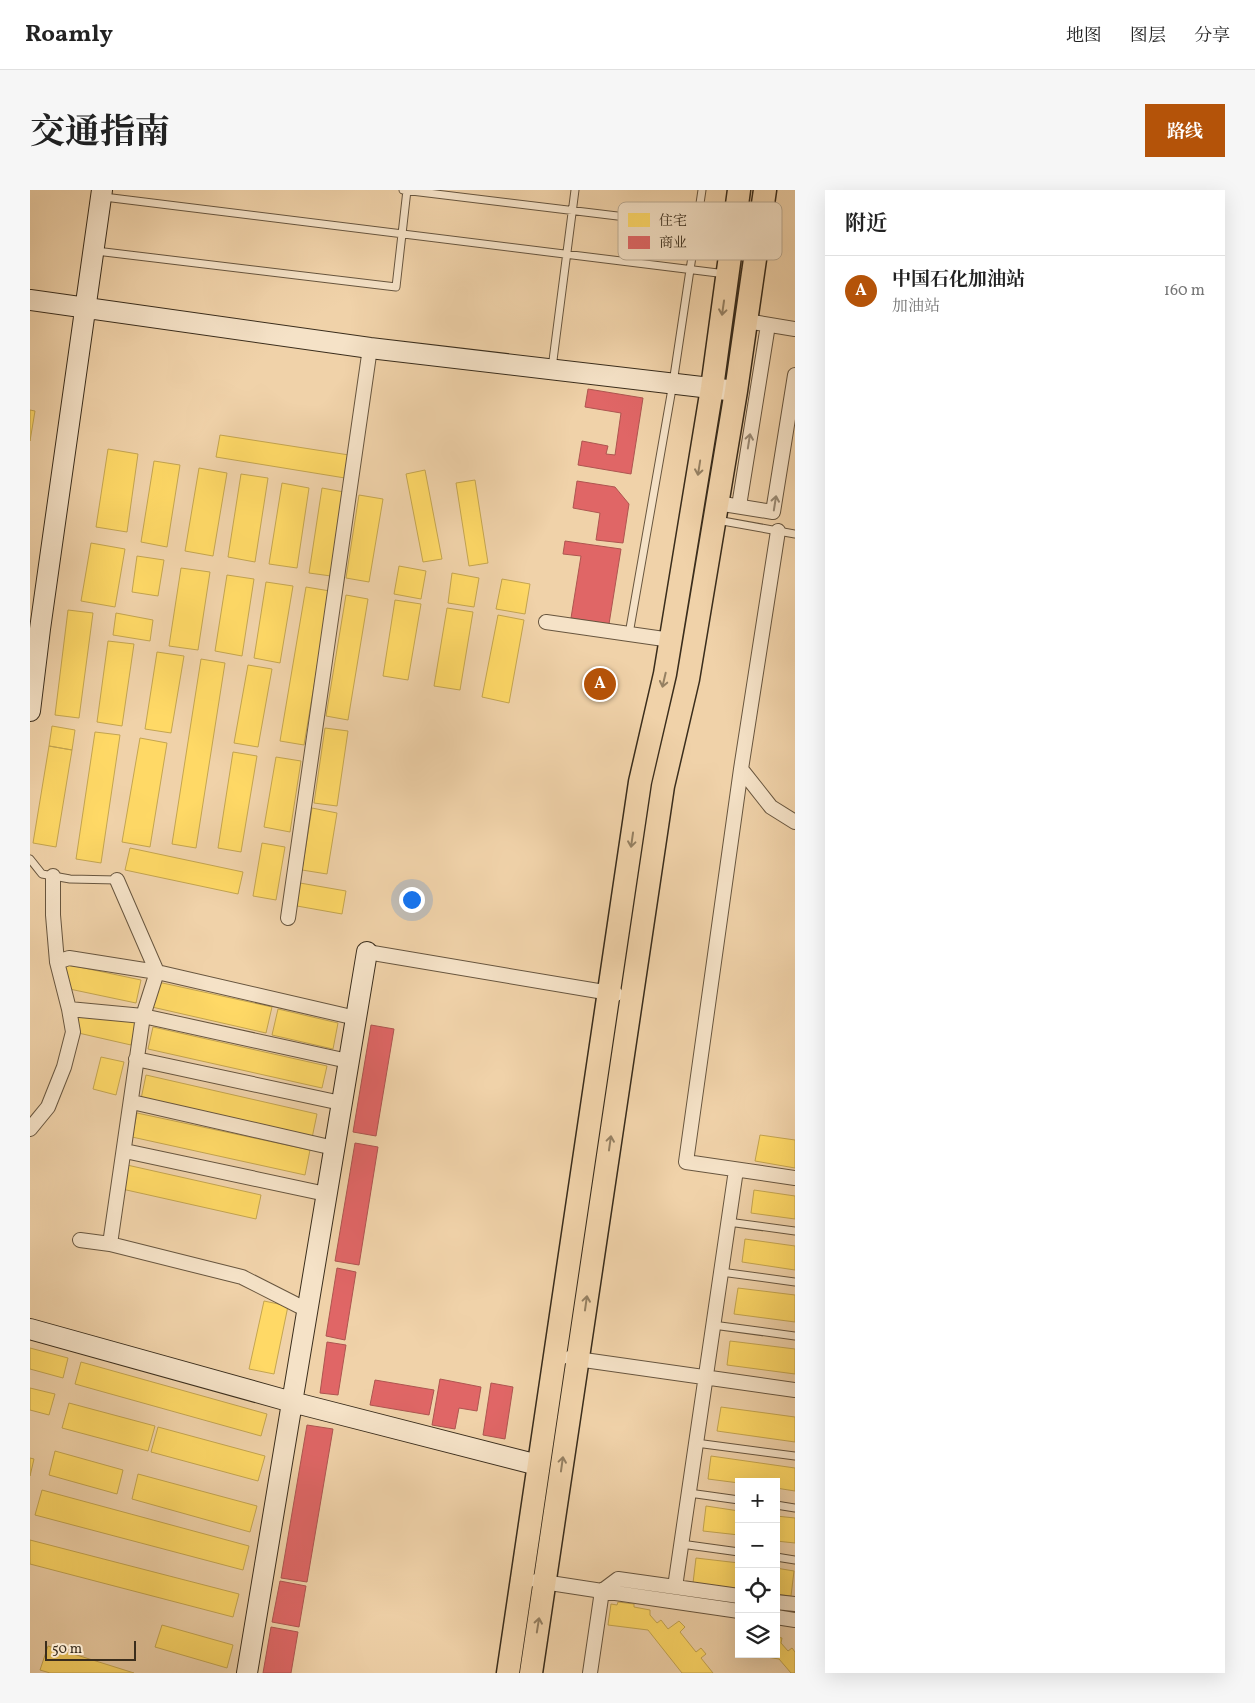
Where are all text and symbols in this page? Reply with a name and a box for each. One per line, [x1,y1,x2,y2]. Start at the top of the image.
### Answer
text: Roamly [25,18,113,52]
text: 地图 [1066,24,1102,49]
text: 图层 [1130,24,1166,49]
text: 分享 [1194,24,1230,49]
button: 路线 [1145,104,1225,157]
text: 交通指南 [30,110,170,158]
legend [618,202,782,260]
text: 附近 [845,210,887,239]
text: 住宅 [659,212,687,231]
text: 商业 [659,234,687,253]
text: 中国石化加油站 [892,267,1025,293]
text: A [855,280,867,302]
text: 160 m [1164,280,1205,302]
text: 加油站 [892,296,940,318]
one-way arrow [718,299,728,315]
one-way arrow [745,433,755,449]
one-way arrow [694,460,704,476]
one-way arrow [770,495,780,511]
pin: A [584,665,616,703]
one-way arrow [659,672,668,688]
one-way arrow [626,831,636,847]
your location [399,887,425,913]
one-way arrow [605,1135,615,1151]
one-way arrow [581,1296,591,1312]
one-way arrow [557,1456,567,1472]
map controls [735,1478,780,1658]
button: + [735,1478,780,1523]
button: − [735,1523,780,1568]
button: locate [735,1568,780,1613]
button: layers [735,1613,780,1658]
one-way arrow [533,1617,543,1633]
scale bar [45,1638,136,1661]
text: 50 m [52,1640,82,1659]

